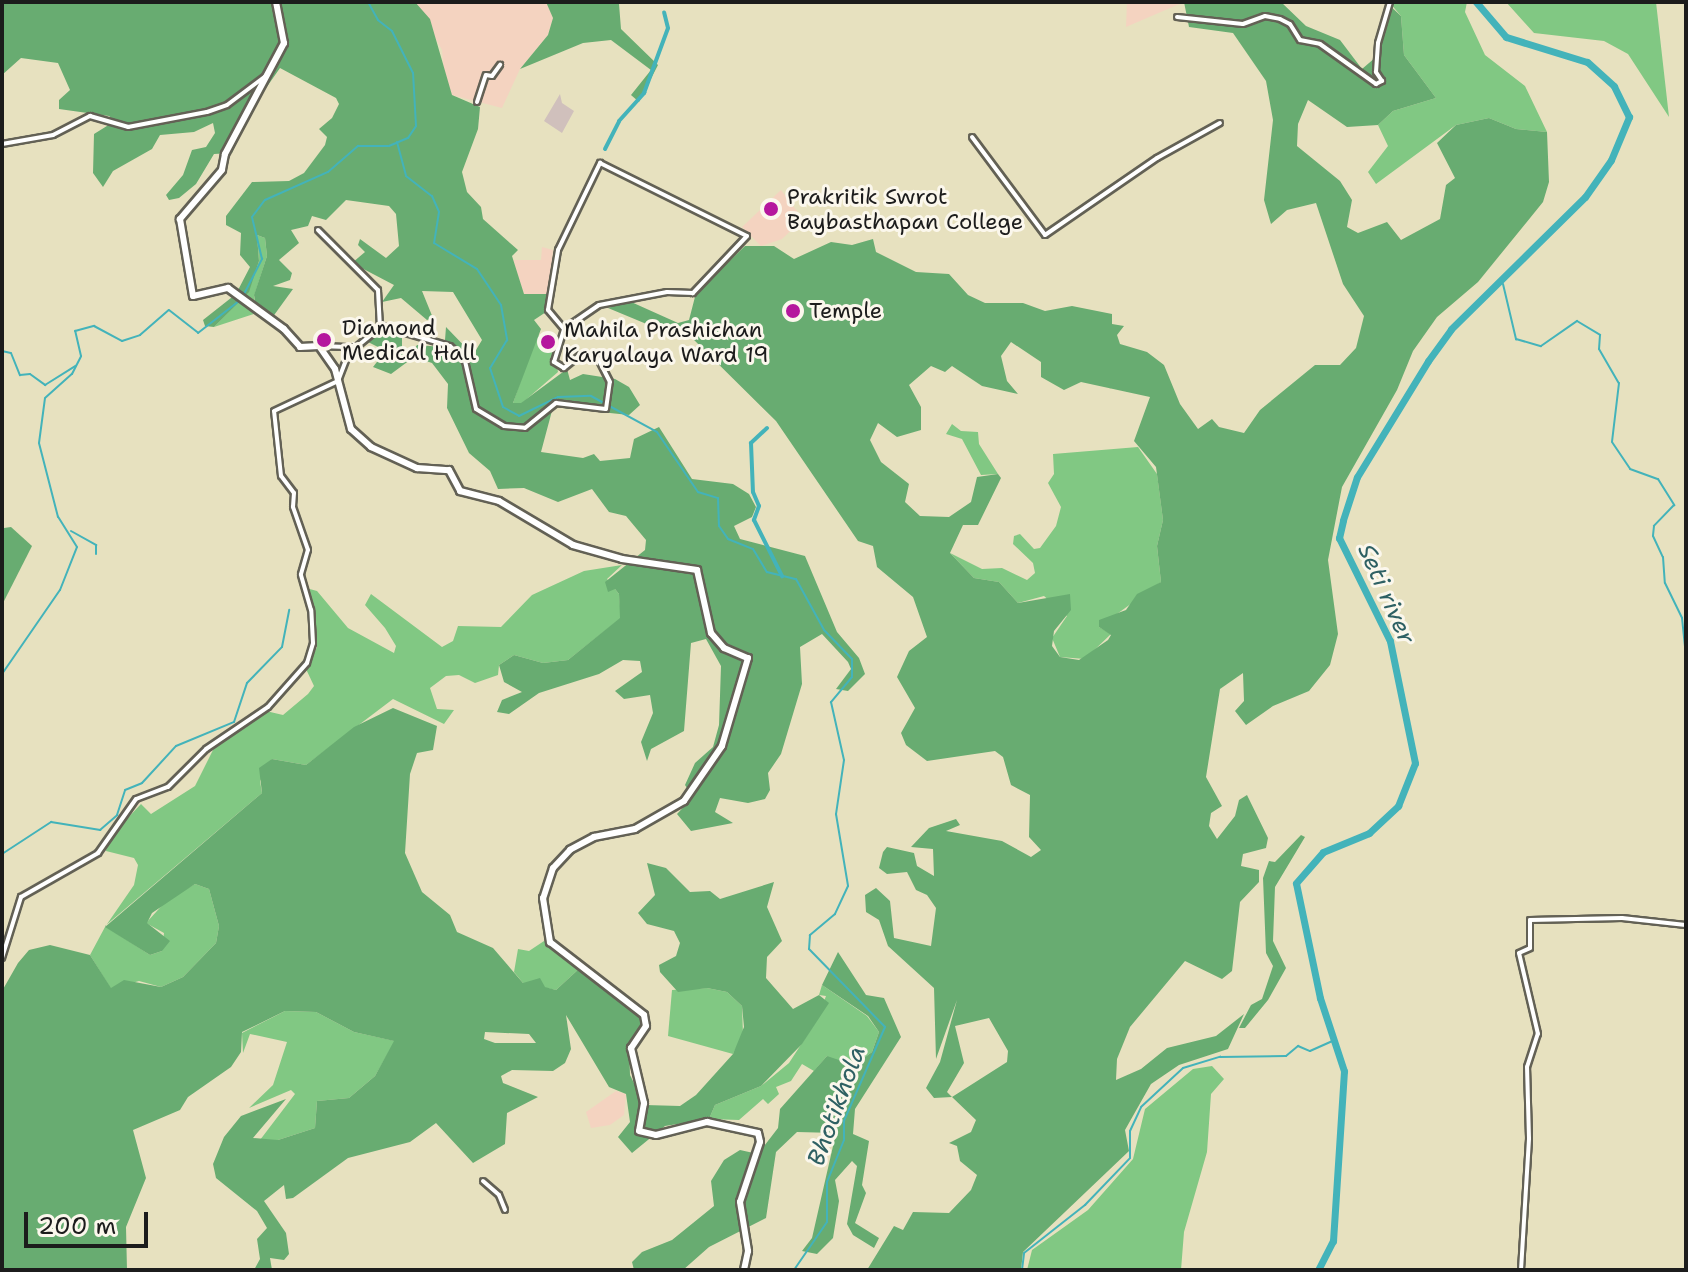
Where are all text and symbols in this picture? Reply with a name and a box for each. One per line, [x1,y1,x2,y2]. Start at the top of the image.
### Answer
place label: Prakritik Swrot Baybasthapan College [787,183,1023,234]
marker: Prakritik Swrot Baybasthapan College [762,200,780,218]
place label: Temple [809,298,882,324]
marker: Temple [784,302,802,320]
place label: Diamond Medical Hall [342,314,476,366]
place label: Mahila Prashichan Karyalaya Ward 19 [564,316,769,368]
marker: Diamond Medical Hall [313,329,335,351]
marker: Mahila Prashichan Karyalaya Ward 19 [539,333,557,351]
water label: Seti river [1351,539,1421,649]
water label: Bhotikhola [802,1042,872,1170]
scale bar [28,1196,152,1246]
text: 200 m [38,1210,116,1242]

